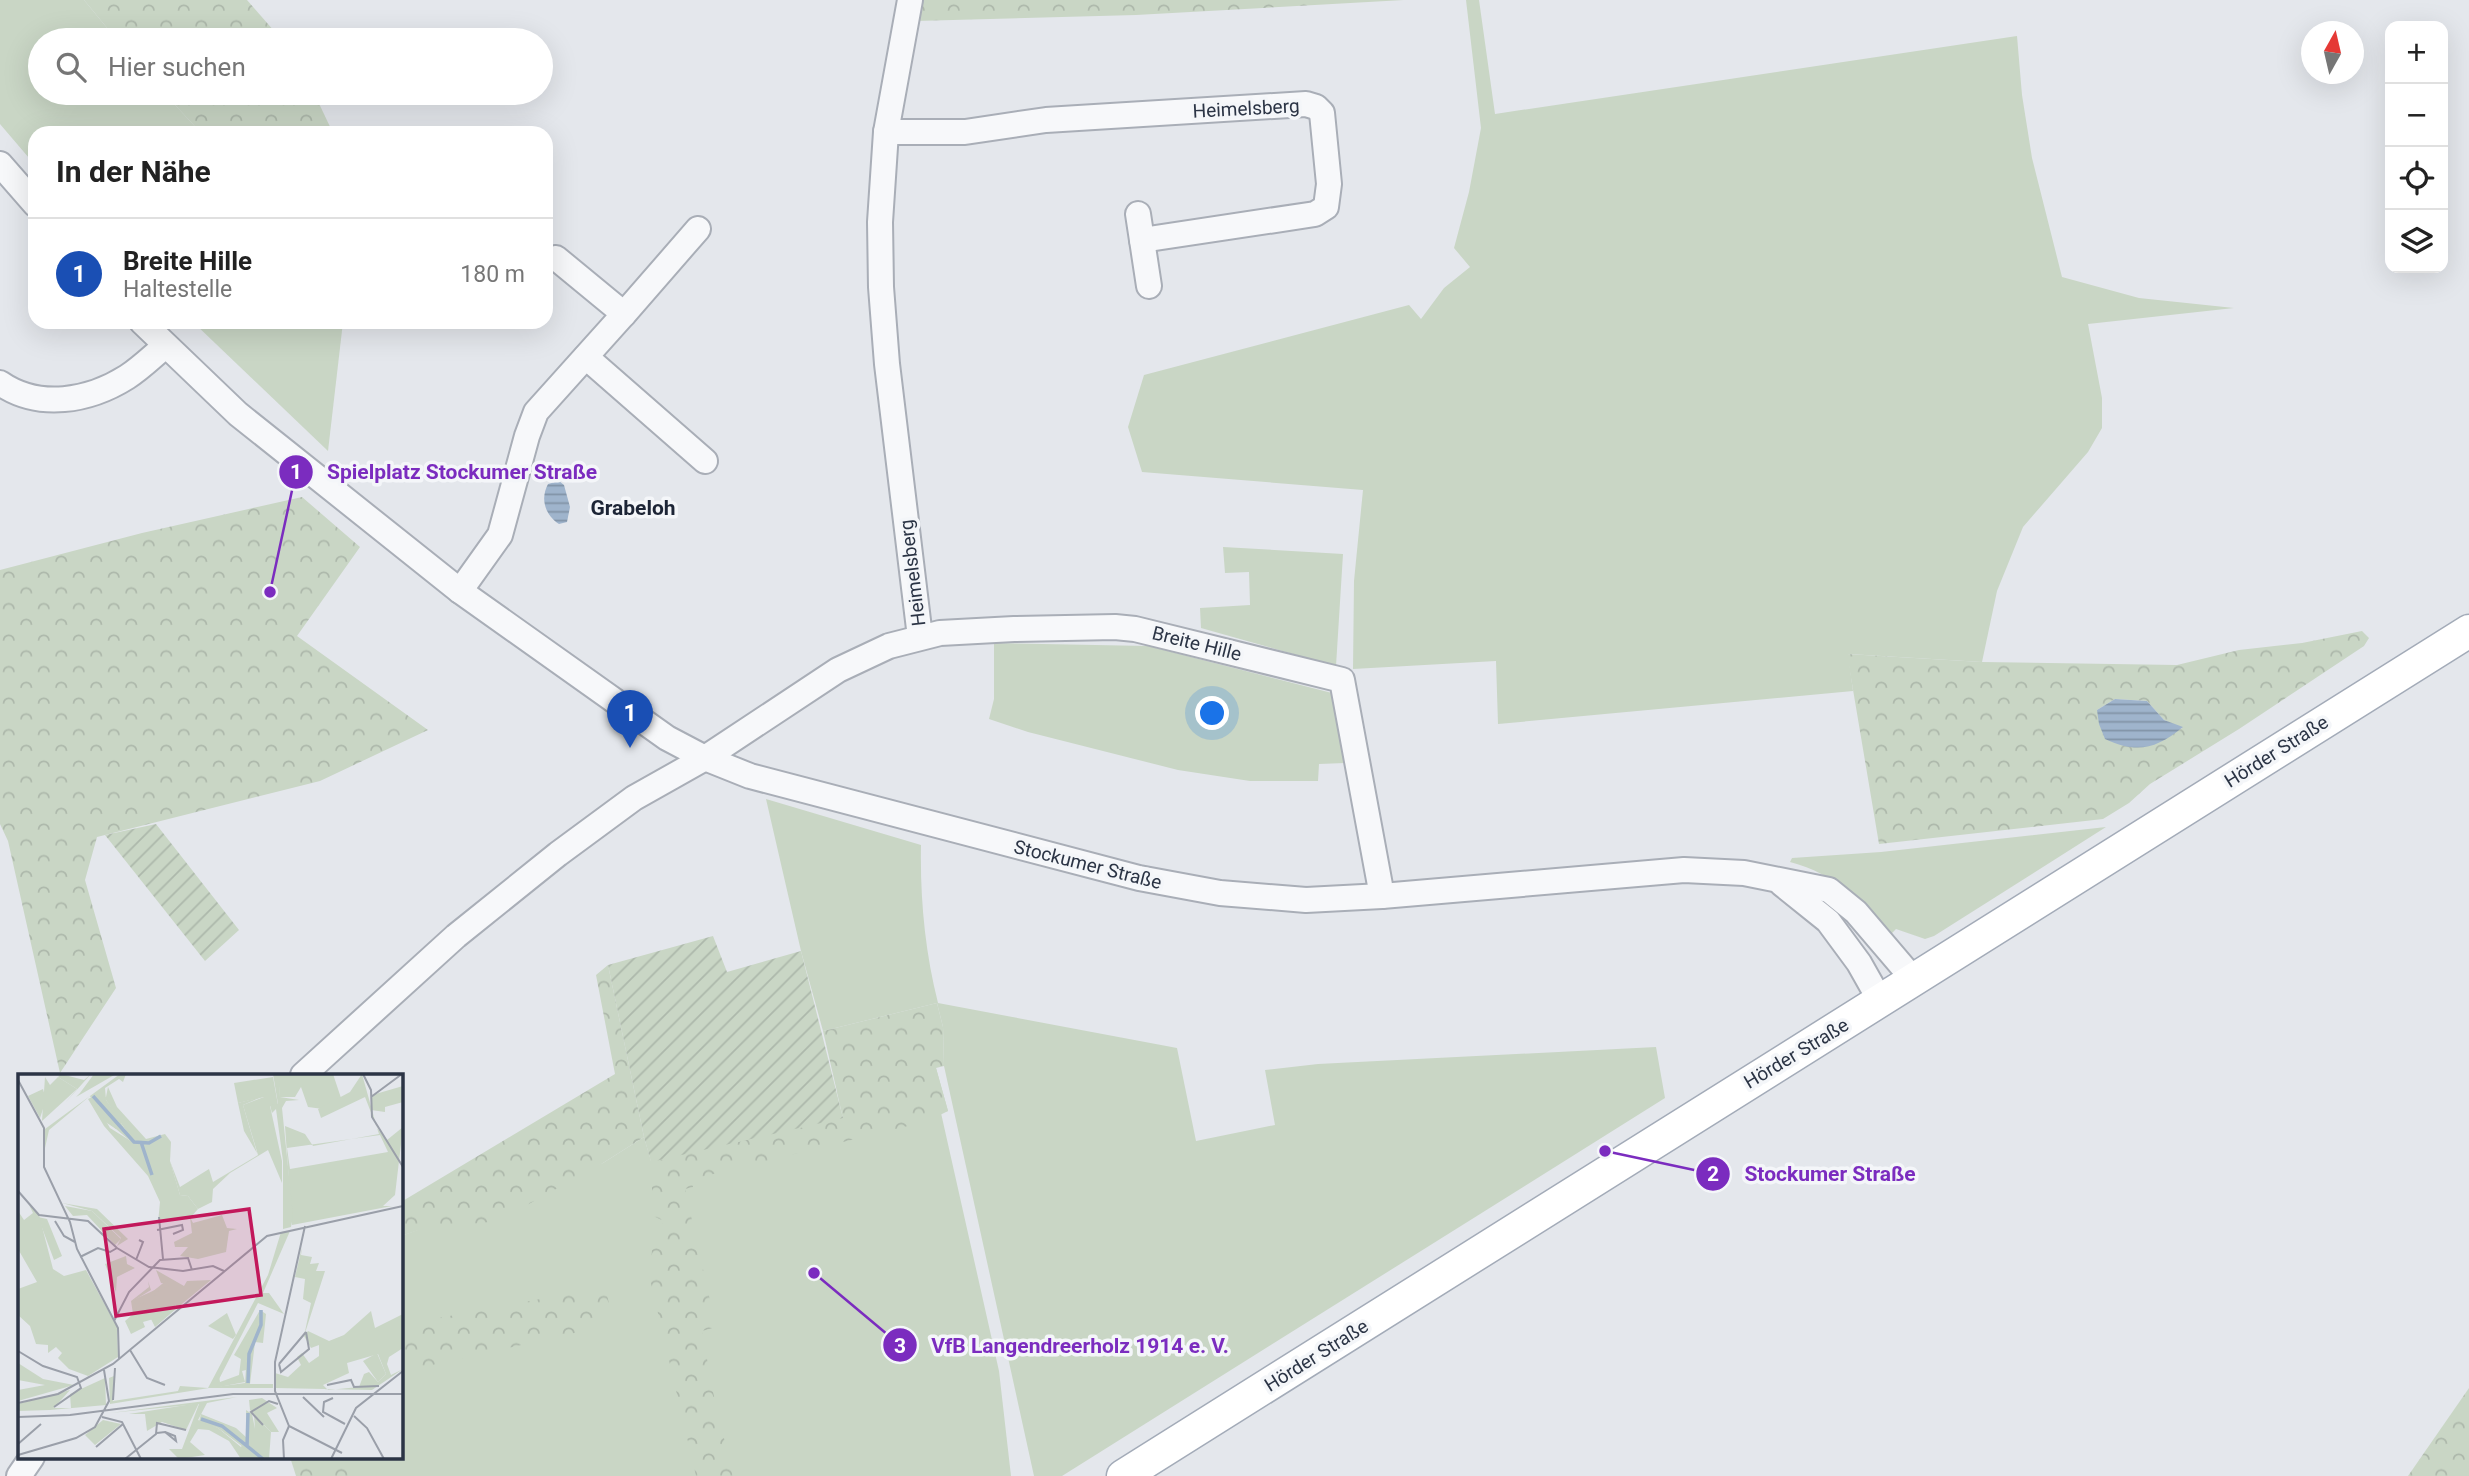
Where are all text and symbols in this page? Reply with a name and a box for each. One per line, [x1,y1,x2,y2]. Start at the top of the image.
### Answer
north arrow [2301,21,2364,84]
map controls [2385,21,2448,273]
button: + [2385,21,2448,84]
search box [28,28,553,105]
icon: search [52,48,90,86]
text: Hier suchen [108,52,246,82]
button: − [2385,84,2448,147]
street label: Heimelsberg [1192,94,1300,123]
button: locate [2385,147,2448,210]
text: In der Nähe [56,154,211,189]
button: layers [2385,210,2448,273]
text: Breite Hille [123,246,252,276]
text: 1 [72,261,86,288]
text: 180 m [460,261,525,288]
text: Haltestelle [123,276,232,303]
callout: Spielplatz Stockumer Straße [278,451,611,493]
text: 1 [290,460,302,484]
text: Spielplatz Stockumer Straße [327,460,597,484]
district label: Grabeloh [590,496,676,520]
street label: Heimelsberg [895,518,930,627]
street label: Breite Hille [1150,621,1244,666]
pin: 1 [607,690,653,748]
your location [1195,696,1229,730]
street label: Hörder Straße [2220,710,2332,792]
street label: Stockumer Straße [1012,835,1164,894]
street label: Hörder Straße [1740,1013,1853,1094]
inset map [18,1074,402,1458]
callout: Stockumer Straße [1696,1153,1930,1195]
text: 2 [1707,1162,1719,1186]
text: Stockumer Straße [1744,1162,1916,1186]
street label: Hörder Straße [1260,1314,1372,1396]
callout: VfB Langendreerholz 1914 e. V. [882,1324,1243,1366]
text: 3 [894,1334,906,1358]
text: VfB Langendreerholz 1914 e. V. [931,1334,1229,1358]

